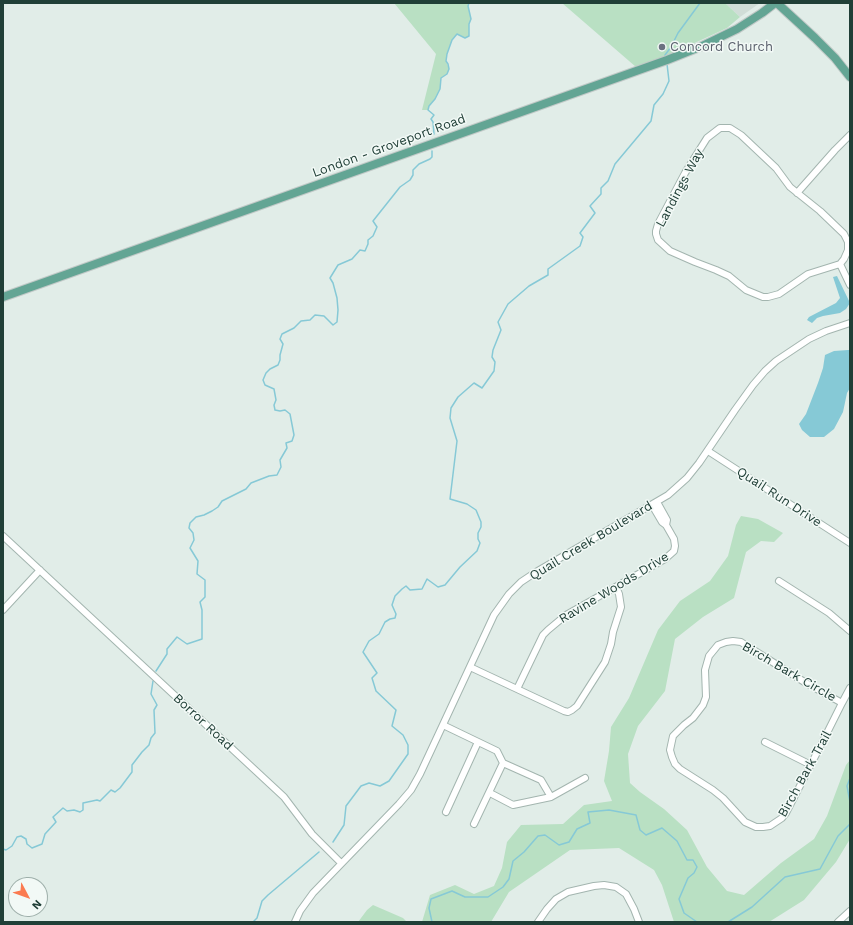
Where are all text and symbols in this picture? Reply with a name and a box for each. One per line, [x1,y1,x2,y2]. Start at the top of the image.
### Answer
place label: Concord Church [670,39,773,55]
marker: Concord Church [657,42,667,52]
street label: London - Groveport Road [310,111,468,181]
street label: Landings Way [653,146,707,230]
street label: Quail Run Drive [734,464,824,530]
street label: Quail Creek Boulevard [527,498,655,584]
street label: Ravine Woods Drive [556,549,672,627]
street label: Birch Bark Circle [739,639,839,705]
street label: Borror Road [170,690,236,754]
street label: Birch Bark Trail [775,728,835,820]
north arrow [8,877,48,917]
text: N [29,897,44,912]

